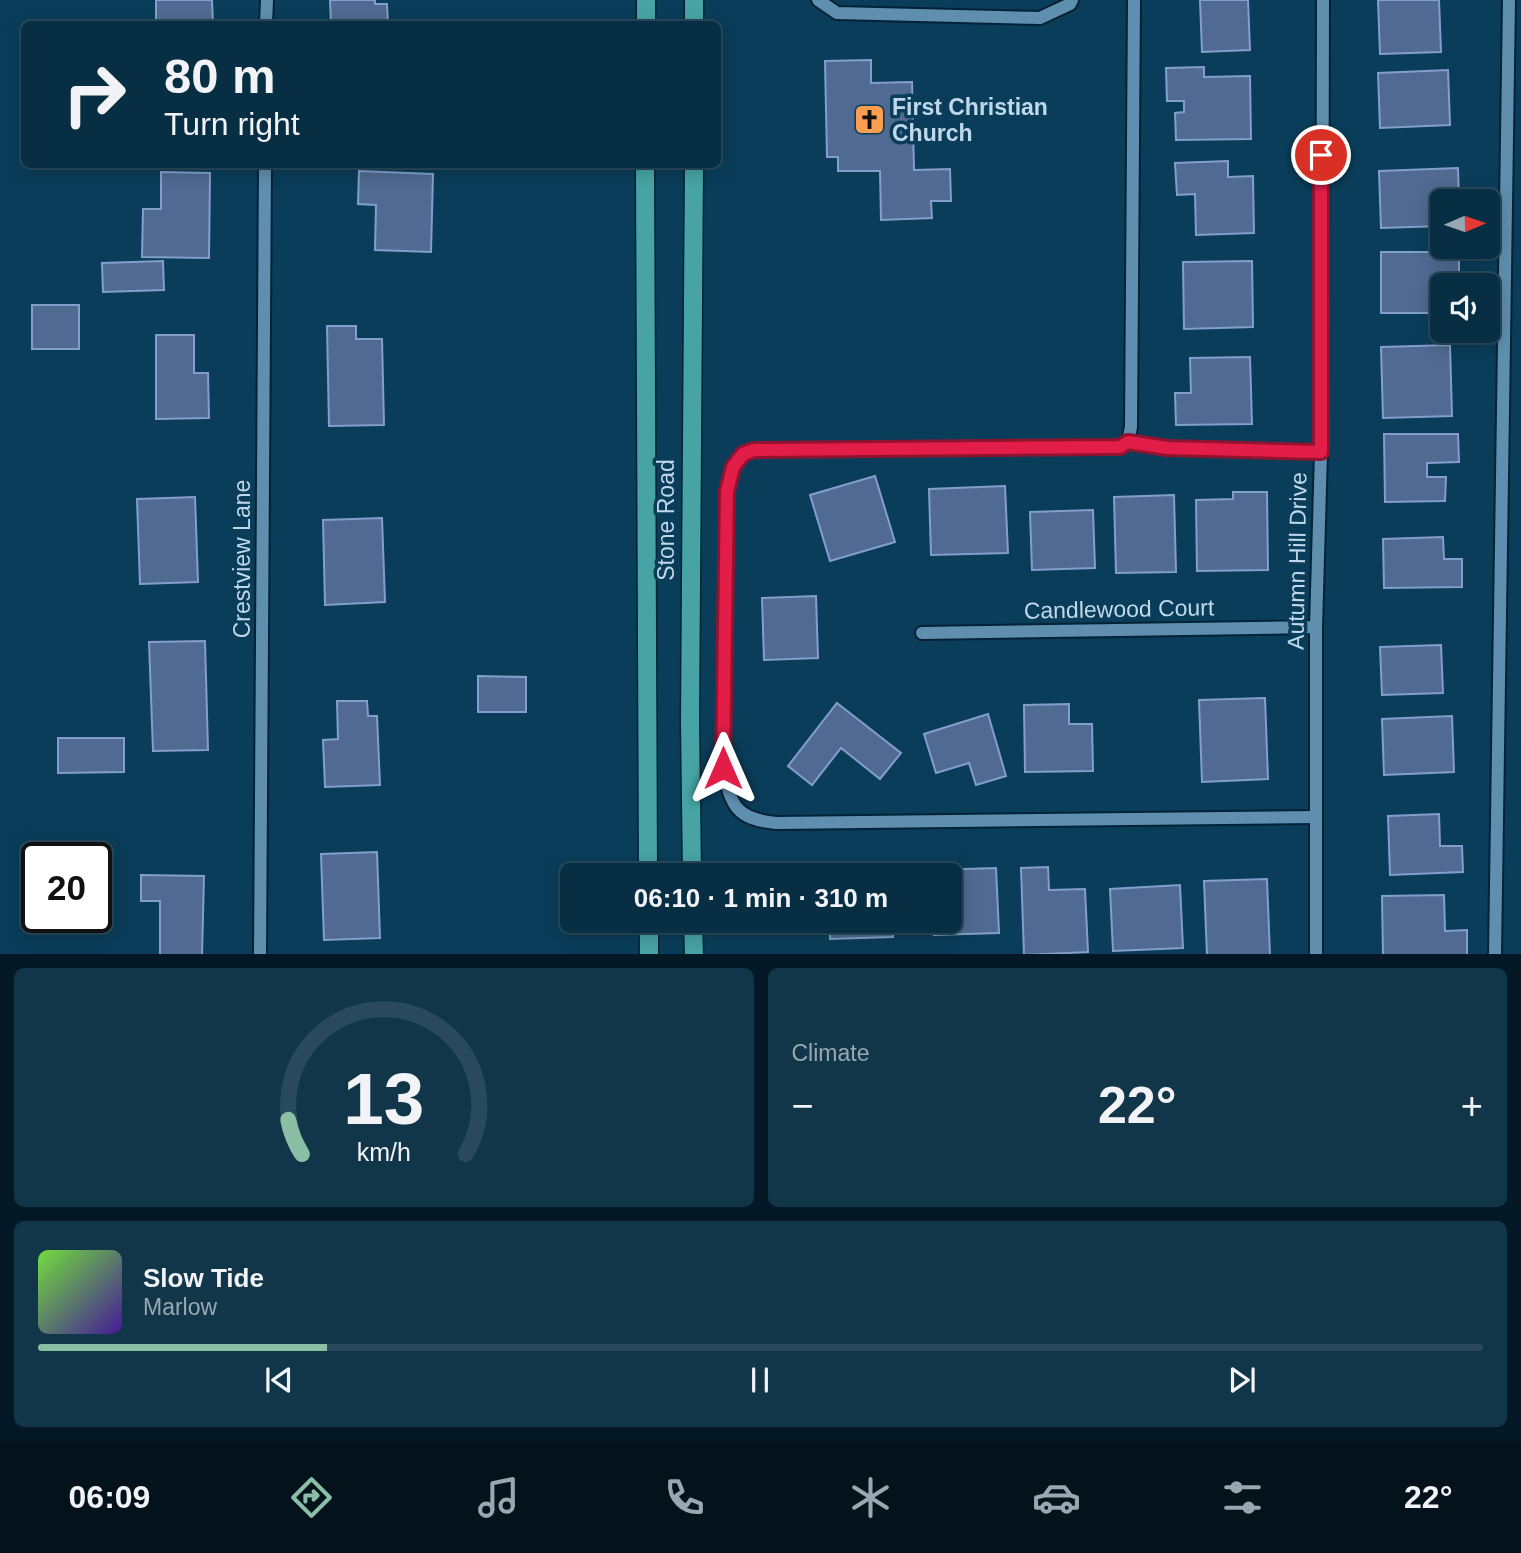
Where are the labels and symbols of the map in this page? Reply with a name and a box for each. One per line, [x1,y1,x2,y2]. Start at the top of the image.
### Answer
place label: First Christian Church [892,94,1048,146]
church icon: First Christian Church [852,103,886,137]
pin [1291,125,1351,185]
north arrow [1430,189,1500,259]
street label: Stone Road [653,459,679,581]
street label: Autumn Hill Drive [1282,472,1312,650]
street label: Crestview Lane [229,480,255,638]
street label: Candlewood Court [1024,594,1215,624]
position arrow [686,731,760,805]
speed limit sign: 20 [21,842,112,933]

